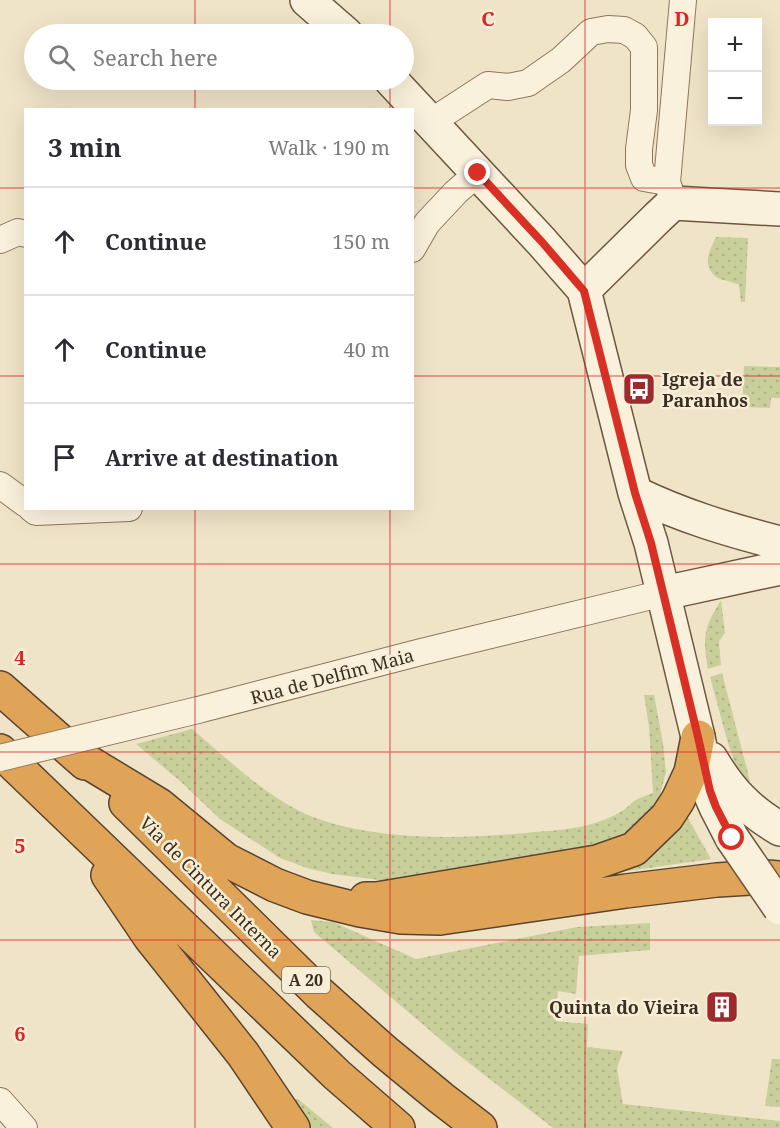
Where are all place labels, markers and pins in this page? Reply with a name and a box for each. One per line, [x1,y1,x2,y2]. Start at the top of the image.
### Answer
place label: Igreja de Paranhos [662,367,748,412]
bus stop icon: Igreja de Paranhos [621,371,657,407]
building icon: Quinta do Vieira [704,989,740,1025]
place label: Quinta do Vieira [549,995,699,1019]

